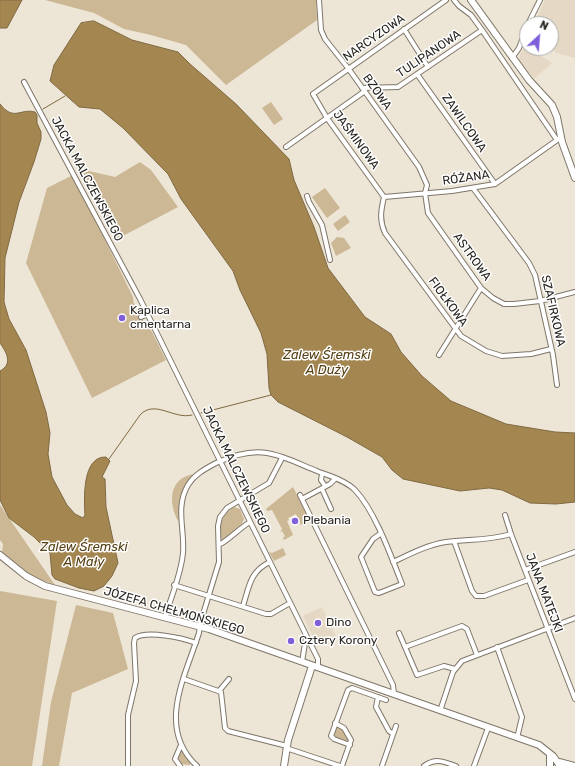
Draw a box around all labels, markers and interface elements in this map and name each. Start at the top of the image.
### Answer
street label: NARCYZOWA [340,11,408,65]
north arrow [519,16,559,56]
text: N [538,18,550,33]
street label: TULIPANOWA [394,27,464,81]
street label: BZOWA [359,71,395,113]
street label: ZAWILCOWA [439,91,489,155]
street label: JAŚMINOWA [330,108,382,172]
street label: JACKA MALCZEWSKIEGO [48,114,126,244]
street label: RÓŻANA [441,168,491,188]
street label: ASTROWA [450,230,494,284]
street label: SZAFIRKOWA [538,274,568,348]
street label: FIOŁKOWA [425,275,471,329]
place label: Kaplica cmentarna [130,304,191,332]
marker: Kaplica cmentarna [117,313,127,323]
water label: Zalew Śremski A Duży [283,347,371,378]
street label: JACKA MALCZEWSKIEGO [199,404,273,536]
place label: Plebania [303,514,351,528]
marker: Plebania [290,516,300,526]
water label: Zalew Śremski A Mały [40,539,128,570]
street label: JANA MATEJKI [522,551,566,635]
street label: JÓZEFA CHEŁMOŃSKIEGO [102,584,246,638]
place label: Dino [326,616,351,630]
marker: Dino [313,618,323,628]
place label: Cztery Korony [299,634,377,648]
marker: Cztery Korony [286,636,296,646]

